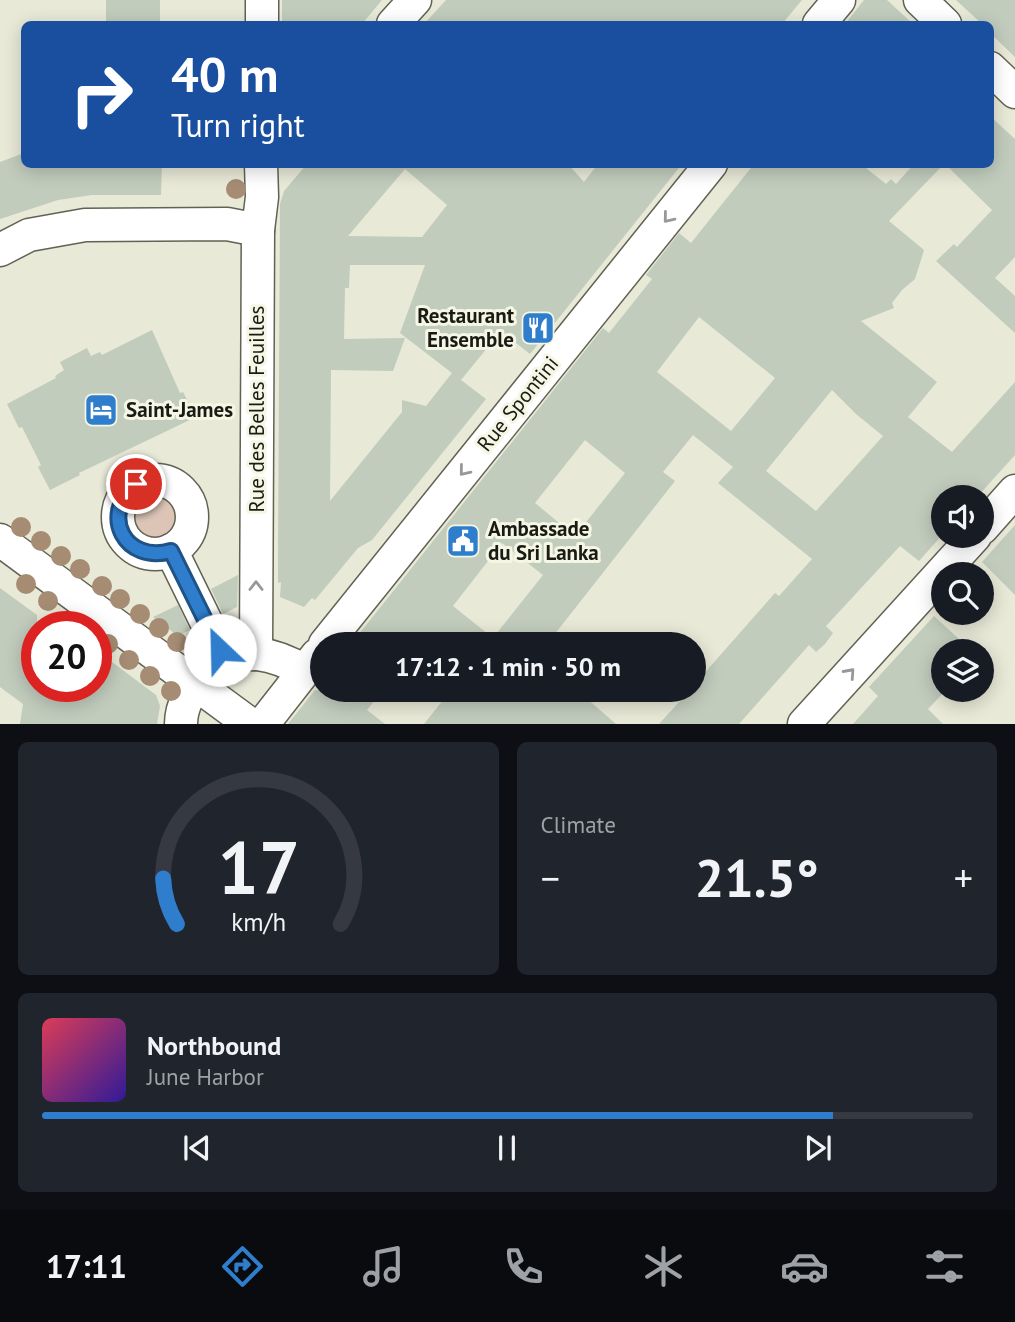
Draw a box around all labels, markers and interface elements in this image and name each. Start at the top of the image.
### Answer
text: 40 m [171,42,278,106]
icon: right [56,49,147,140]
text: Turn right [171,104,305,146]
one-way arrow [664,209,676,222]
place label: Restaurant Ensemble [417,302,515,353]
street label: Rue des Belles Feuilles [243,306,270,512]
restaurant icon: Restaurant Ensemble [519,309,557,347]
street label: Rue Spontini [471,351,564,457]
hotel icon: Saint-James [82,391,120,429]
place label: Saint-James [126,396,233,423]
pin [106,454,166,514]
one-way arrow [460,463,472,476]
icon: arrive [117,465,155,503]
map controls [931,485,994,702]
button: sound [931,485,994,548]
place label: Ambassade du Sri Lanka [488,515,599,566]
public building icon: Ambassade du Sri Lanka [444,522,482,560]
button: search [931,562,994,625]
one-way arrow [248,580,264,590]
speed limit sign: 20 [21,611,112,702]
position arrow [183,613,257,687]
button: layers [931,639,994,702]
text: 17:12 · 1 min · 50 m [395,650,621,683]
one-way arrow [842,668,855,681]
text: Climate [541,810,616,839]
text: 17 [217,821,300,915]
text: 21.5° [695,844,819,911]
text: − [541,853,560,902]
text: + [954,853,973,902]
text: km/h [231,906,286,938]
text: Northbound [147,1029,281,1062]
text: June Harbor [147,1062,264,1091]
icon: previous [178,1129,216,1167]
icon: pause [488,1129,526,1167]
icon: next [799,1129,837,1167]
icon: directions [218,1242,267,1291]
icon: music [359,1242,408,1291]
icon: phone [499,1242,548,1291]
icon: climate [639,1242,688,1291]
icon: car [780,1242,829,1291]
icon: filters [920,1242,969,1291]
text: 17:11 [46,1245,127,1287]

